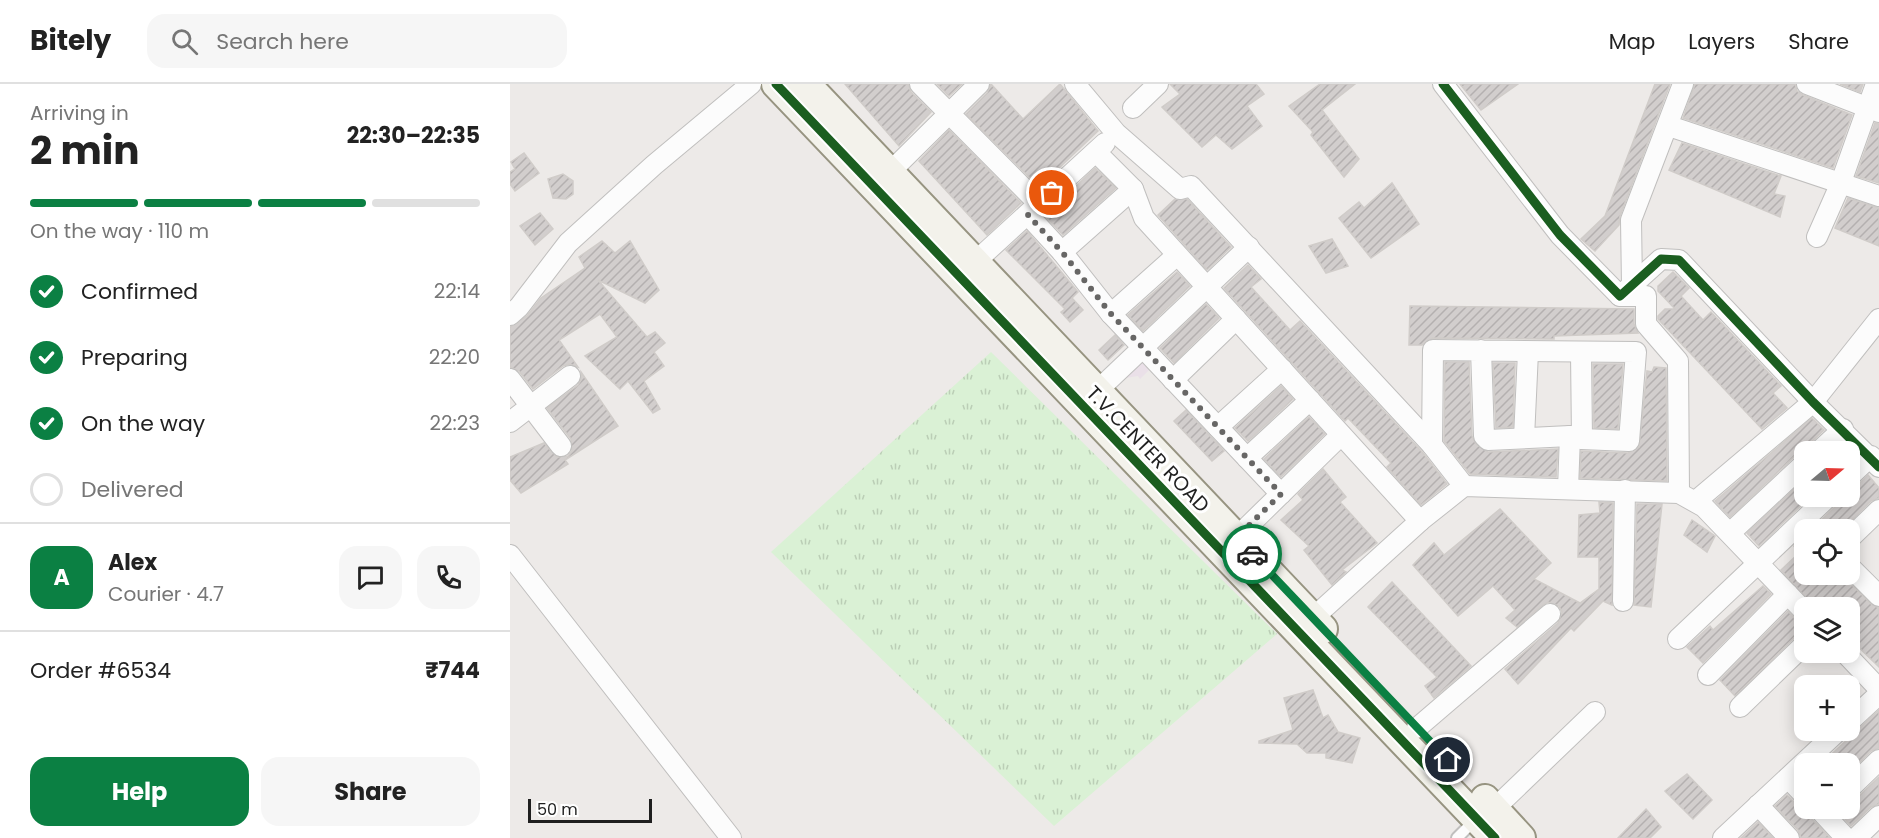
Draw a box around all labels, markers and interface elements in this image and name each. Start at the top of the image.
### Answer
search box [147,14,567,68]
text: Bitely [30,21,111,60]
icon: search [168,25,201,58]
text: Search here [216,26,349,57]
text: Map [1609,27,1655,56]
text: Layers [1688,27,1755,56]
text: Share [1788,27,1849,56]
text: Arriving in [30,99,129,127]
text: 22:30–22:35 [347,120,480,151]
text: 2 min [30,123,140,178]
pin [1026,167,1077,218]
icon: bag [1035,176,1068,209]
text: On the way · 110 m [30,217,209,245]
icon: check [30,275,63,308]
text: Confirmed [81,276,198,307]
text: 22:14 [434,277,480,305]
icon: check [30,341,63,374]
text: Preparing [81,342,188,373]
text: 22:20 [429,343,480,371]
street label: T.V.CENTER ROAD [1080,379,1216,519]
icon: check [30,407,63,440]
text: On the way [81,408,205,439]
text: 22:23 [429,409,480,437]
north arrow [1794,441,1860,507]
map controls [1794,441,1860,819]
text: Delivered [81,474,184,505]
button: locate [1794,519,1860,585]
courier [1222,524,1282,584]
icon: car [1236,538,1269,571]
button: chat [339,546,402,609]
button: phone [417,546,480,609]
text: Alex [108,547,157,578]
text: A [53,562,70,593]
text: Courier · 4.7 [108,580,224,608]
button: layers [1794,597,1860,663]
text: Order #6534 [30,655,171,686]
text: ₹744 [425,655,480,686]
button: + [1794,675,1860,741]
pin [1422,734,1473,785]
icon: home [1431,743,1464,776]
button: − [1794,753,1860,819]
button: Help [30,757,249,826]
button: Share [261,757,480,826]
scale bar [528,796,652,824]
text: 50 m [537,798,578,821]

